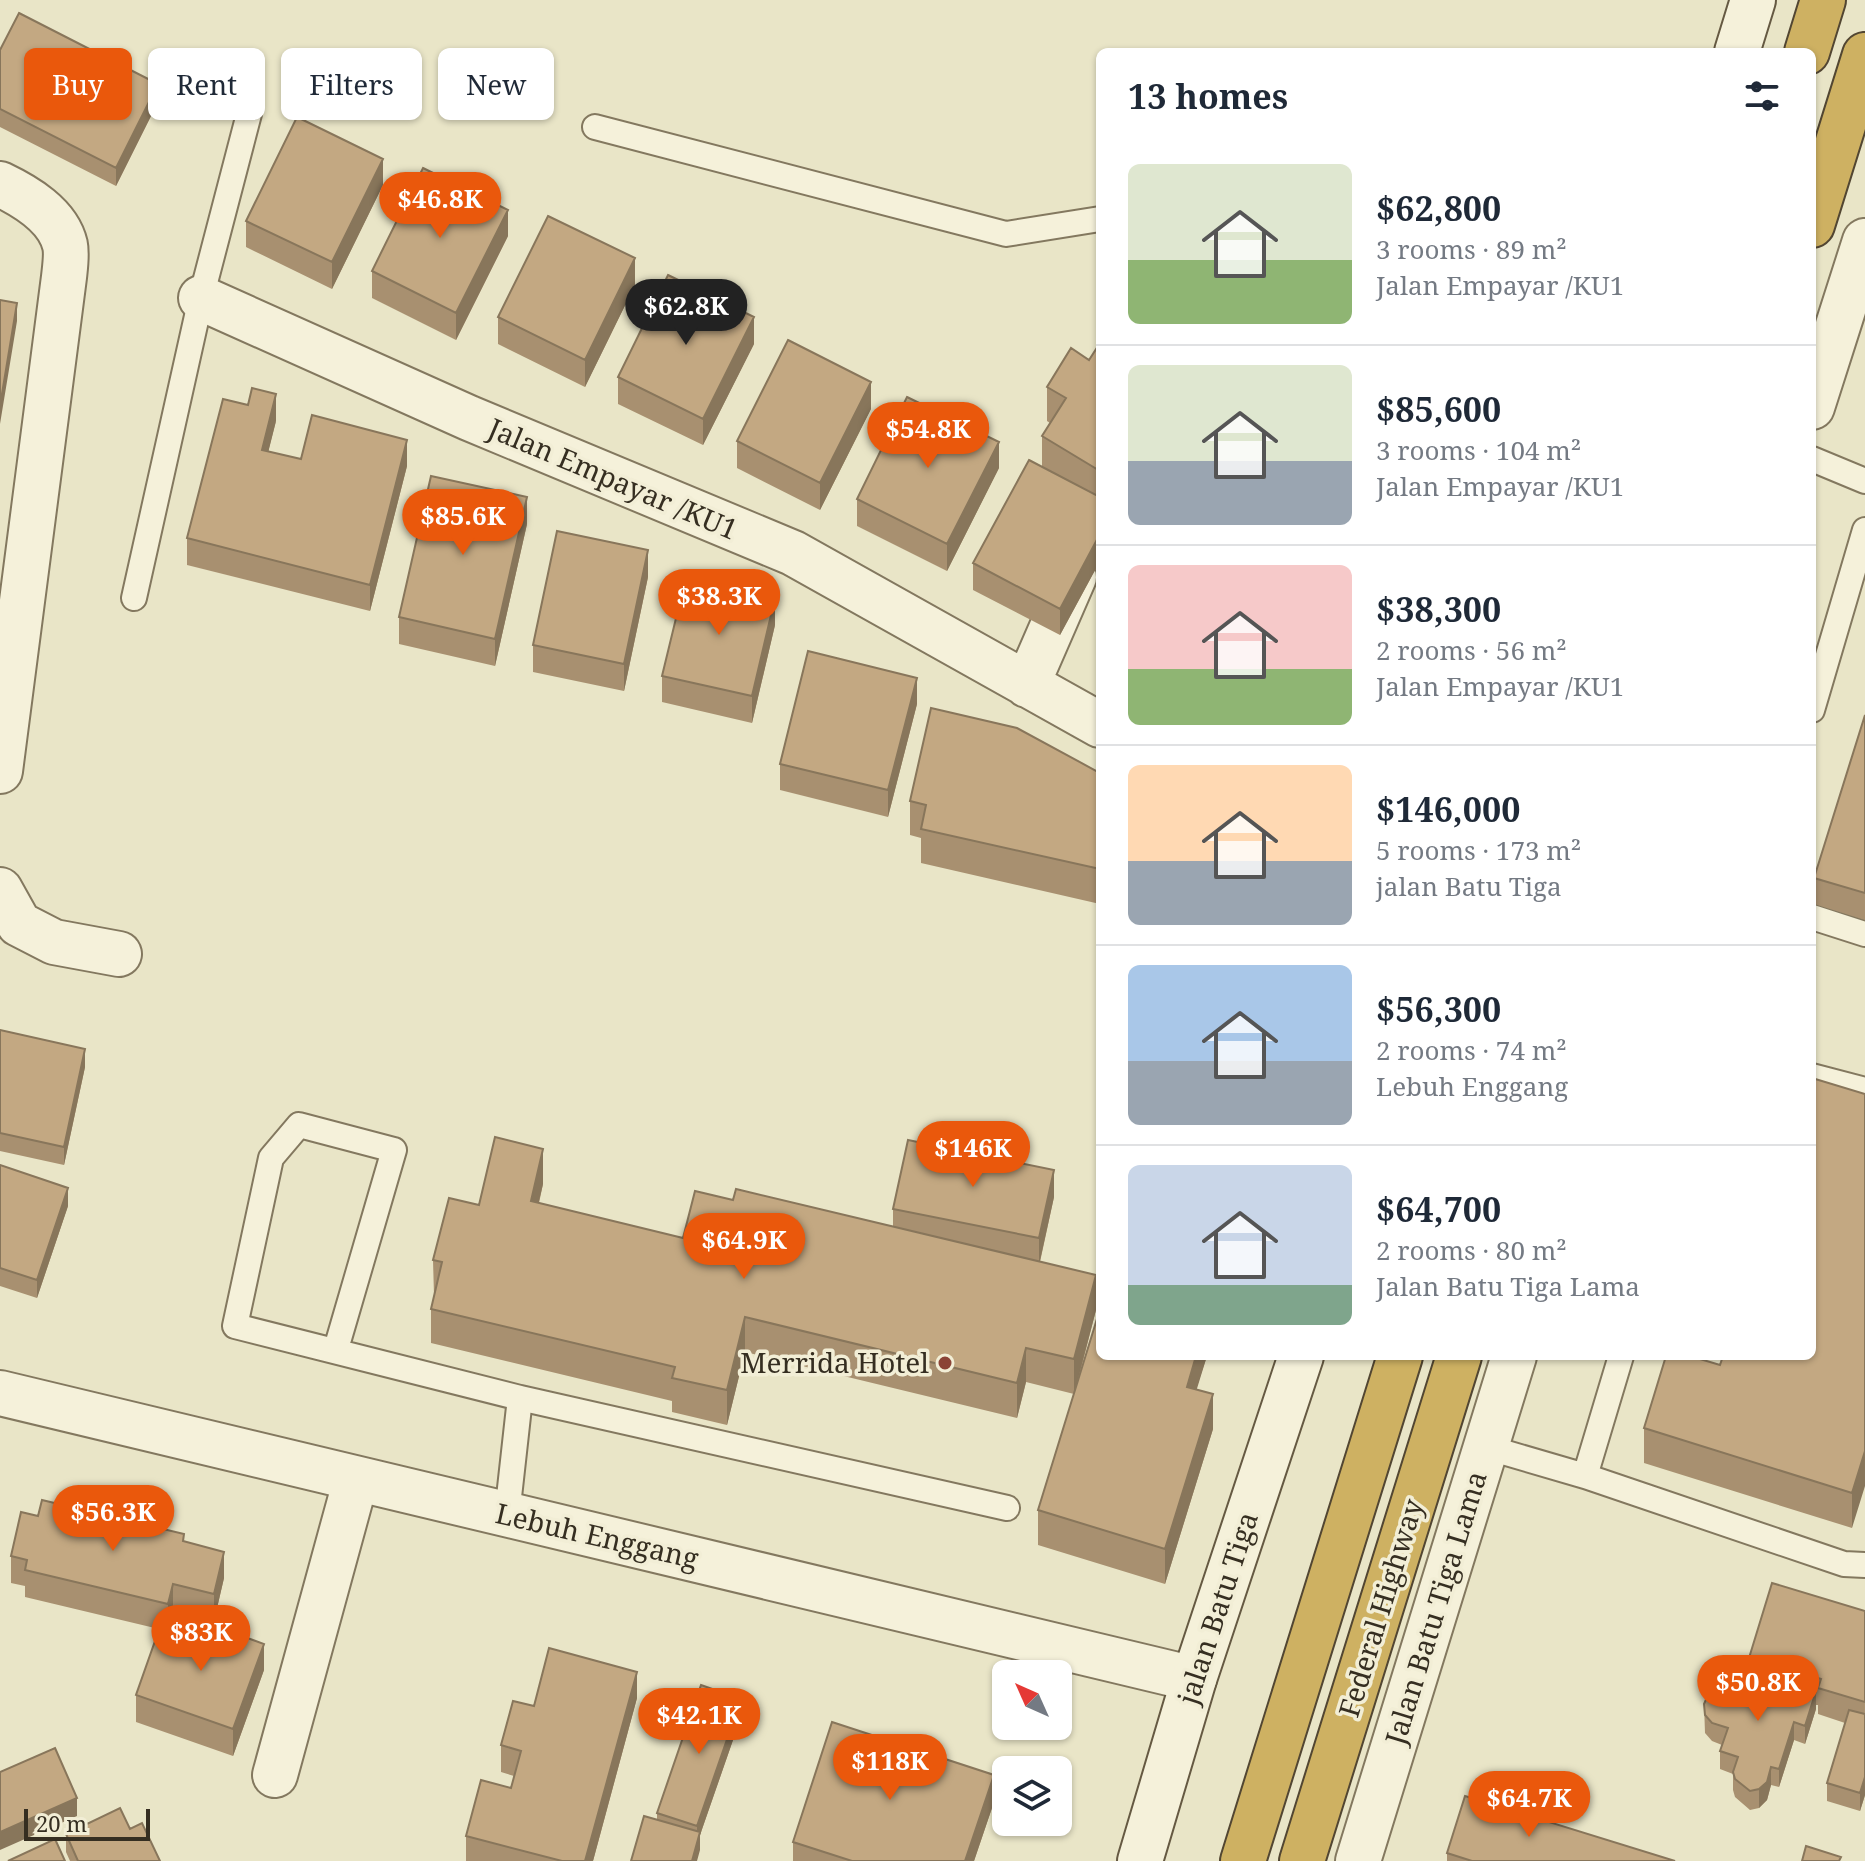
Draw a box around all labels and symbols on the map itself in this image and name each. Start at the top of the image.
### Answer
pin: $46.8K [375,172,505,240]
pin: $62.8K [621,279,751,347]
pin: $54.8K [863,402,993,470]
street label: Jalan Empayar /KU1 [482,408,744,548]
pin: $85.6K [398,489,528,557]
pin: $38.3K [654,569,784,637]
pin: $146K [917,1121,1029,1189]
pin: $64.9K [679,1213,809,1281]
place label: Merrida Hotel [740,1343,929,1381]
marker: Merrida Hotel [936,1354,954,1372]
street label: Jalan Batu Tiga Lama [1375,1466,1495,1750]
pin: $56.3K [48,1485,178,1553]
street label: Lebuh Enggang [492,1493,702,1577]
street label: Federal Highway [1329,1494,1431,1721]
street label: jalan Batu Tiga [1168,1507,1266,1710]
pin: $83K [154,1605,248,1673]
pin: $50.8K [1693,1655,1823,1723]
north arrow [992,1660,1072,1740]
pin: $42.1K [634,1688,764,1756]
pin: $118K [834,1734,946,1802]
pin: $64.7K [1464,1771,1594,1839]
scale bar [24,1805,150,1841]

